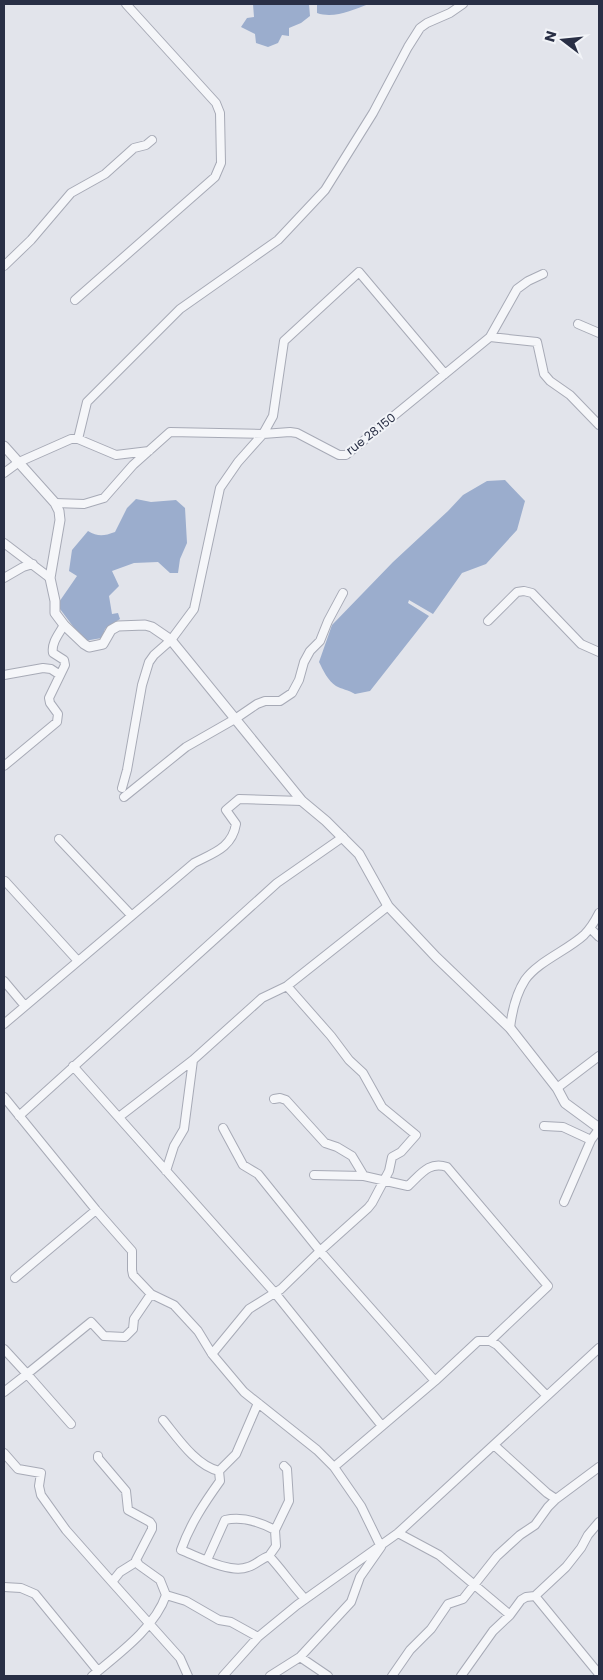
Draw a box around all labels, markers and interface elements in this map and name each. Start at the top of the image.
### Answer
north arrow [538,15,588,65]
text: N [539,29,562,44]
street label: rue 28.150 [342,409,399,458]

